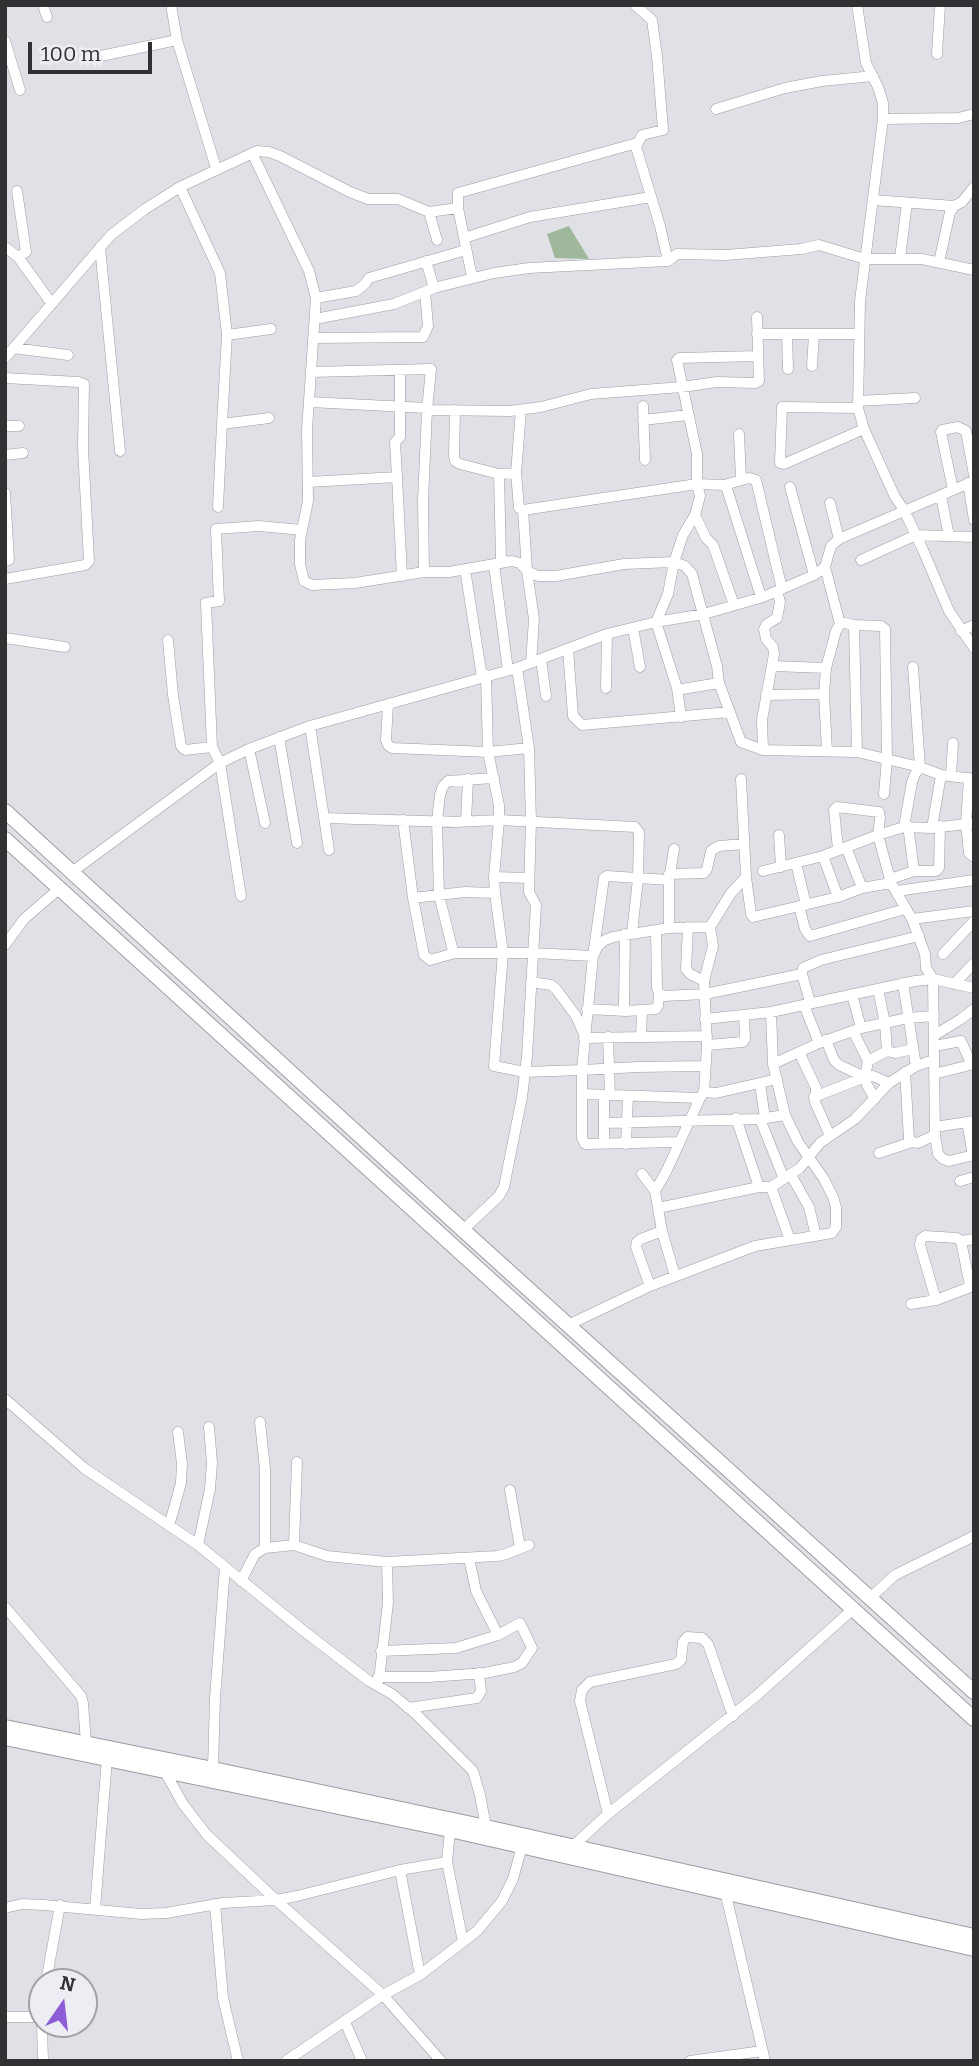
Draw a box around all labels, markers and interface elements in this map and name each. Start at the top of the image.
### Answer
scale bar [32,28,156,72]
text: 100 m [41,41,101,67]
north arrow [28,1968,98,2038]
text: N [58,1971,78,1997]

